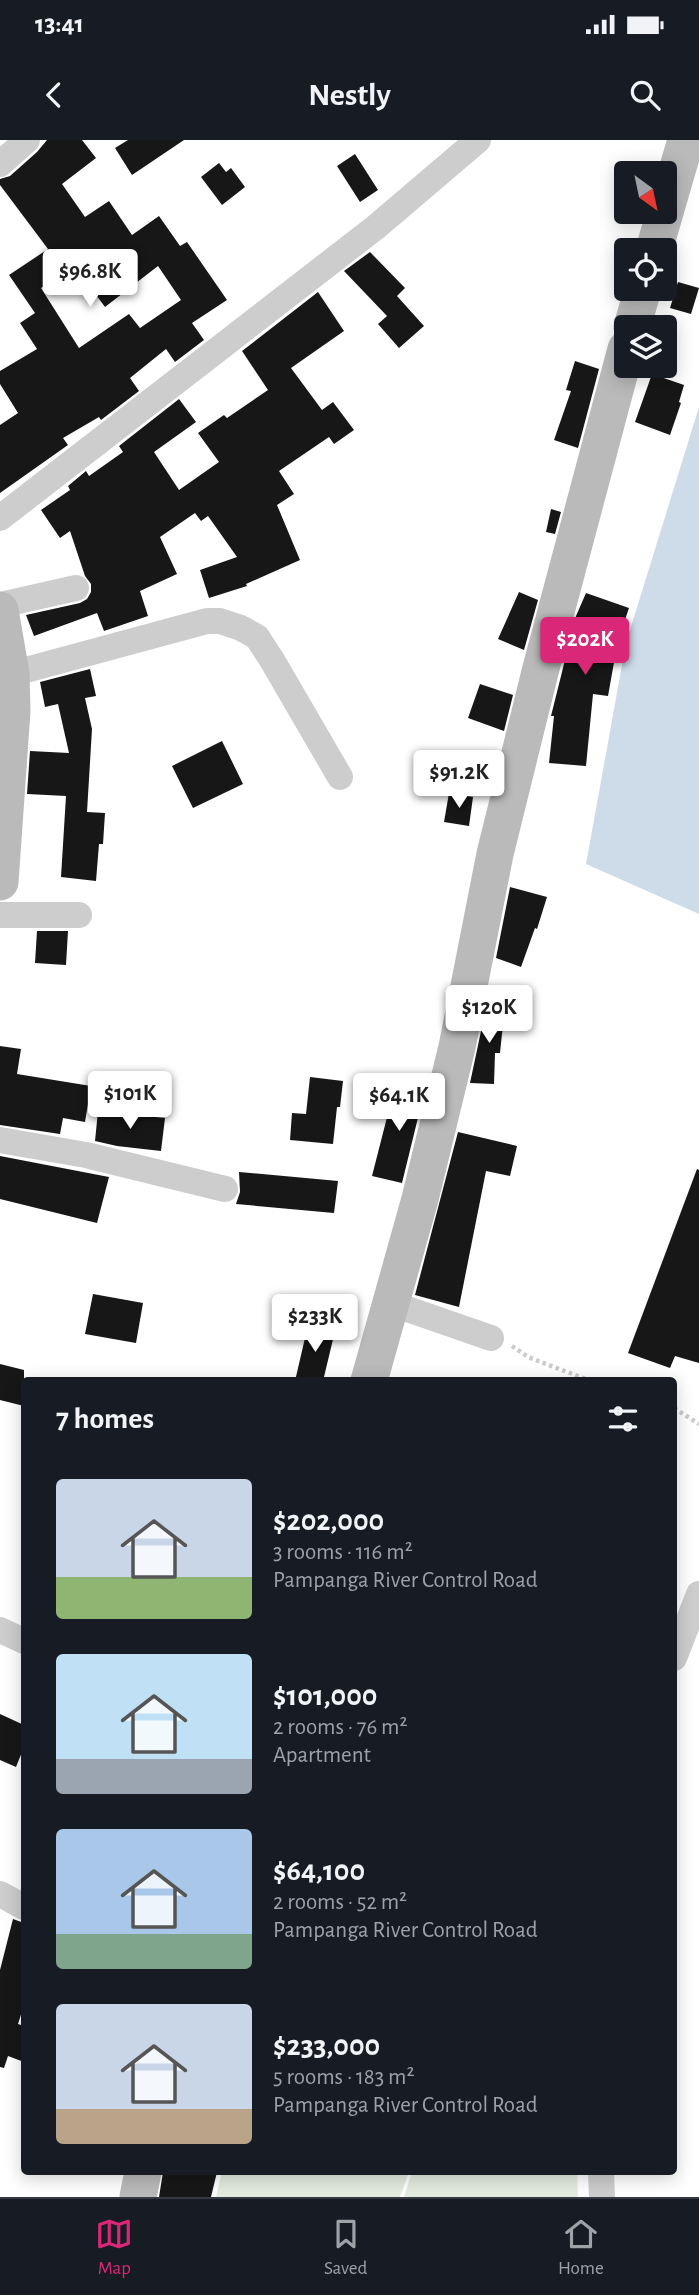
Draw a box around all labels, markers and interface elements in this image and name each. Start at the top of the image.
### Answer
text: 13:41 [35,11,84,37]
icon: back [35,76,73,114]
icon: search [626,76,664,114]
text: Nestly [308,79,391,111]
north arrow [614,161,677,224]
map controls [614,161,677,378]
button: locate [614,238,677,301]
pin: $96.8K [33,250,147,309]
text: $96.8K [59,260,121,283]
button: layers [614,315,677,378]
pin: $202K [536,617,634,677]
text: $202K [556,628,614,651]
pin: $91.2K [402,750,516,810]
text: $91.2K [429,761,489,784]
pin: $120K [440,986,538,1045]
text: $120K [462,996,516,1019]
pin: $101K [81,1072,179,1131]
pin: $64.1K [342,1074,456,1133]
text: $101K [104,1082,156,1105]
text: $64.1K [369,1084,429,1107]
pin: $233K [266,1294,364,1354]
text: $233K [288,1305,342,1328]
icon: filters [604,1400,642,1438]
text: 7 homes [56,1404,154,1434]
text: $202,000 [273,1506,384,1536]
icon: home [112,1507,196,1591]
text: 3 rooms · 116 m² [273,1541,413,1564]
text: Pampanga River Control Road [273,1569,538,1592]
text: $101,000 [273,1681,378,1711]
icon: home [112,1682,196,1766]
text: 2 rooms · 76 m² [273,1716,407,1739]
text: Apartment [273,1744,371,1767]
text: $64,100 [273,1856,365,1886]
icon: home [112,1857,196,1941]
text: 2 rooms · 52 m² [273,1891,407,1914]
text: Pampanga River Control Road [273,1919,538,1942]
text: $233,000 [273,2031,380,2061]
icon: home [112,2032,196,2116]
text: 5 rooms · 183 m² [273,2066,414,2089]
text: Pampanga River Control Road [273,2094,538,2117]
tab: Map [95,2215,133,2280]
tab: Saved [324,2215,367,2280]
tab: Home [558,2215,604,2280]

